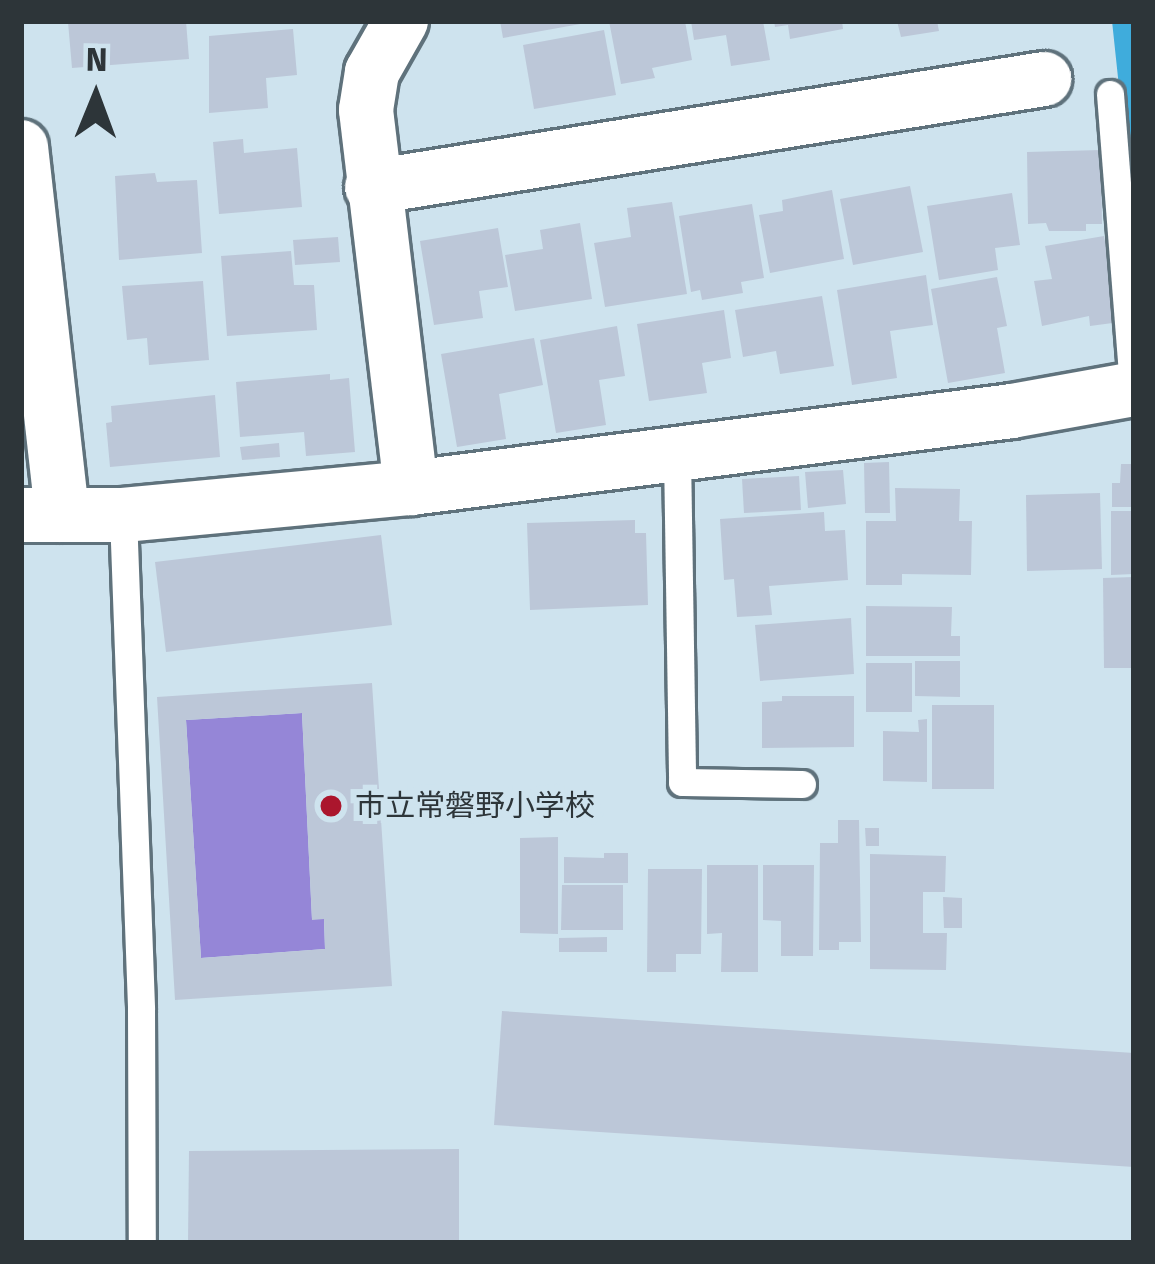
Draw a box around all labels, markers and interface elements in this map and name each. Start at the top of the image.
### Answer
north arrow [36,36,156,156]
text: N [85,40,108,80]
place label: 市立常磐野小学校 [355,788,595,824]
marker: 市立常磐野小学校 [318,793,344,819]

